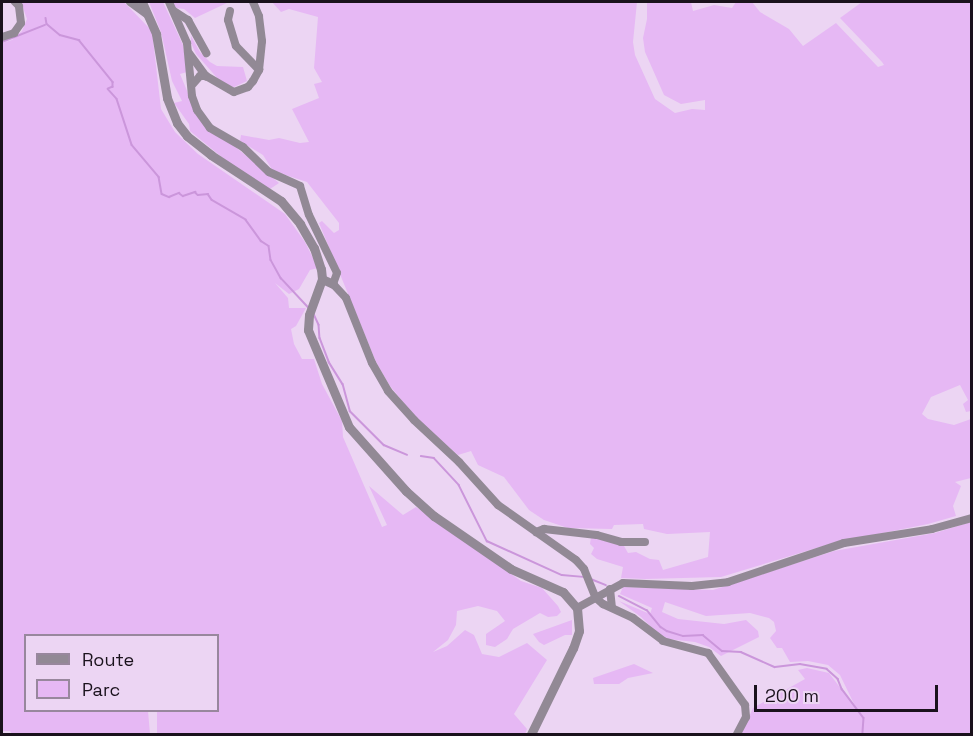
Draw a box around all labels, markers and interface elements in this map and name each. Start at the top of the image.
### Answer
legend [24,634,219,712]
text: Route [82,648,134,671]
scale bar [757,673,942,711]
text: Parc [82,678,120,701]
text: 200 m [765,684,819,707]

